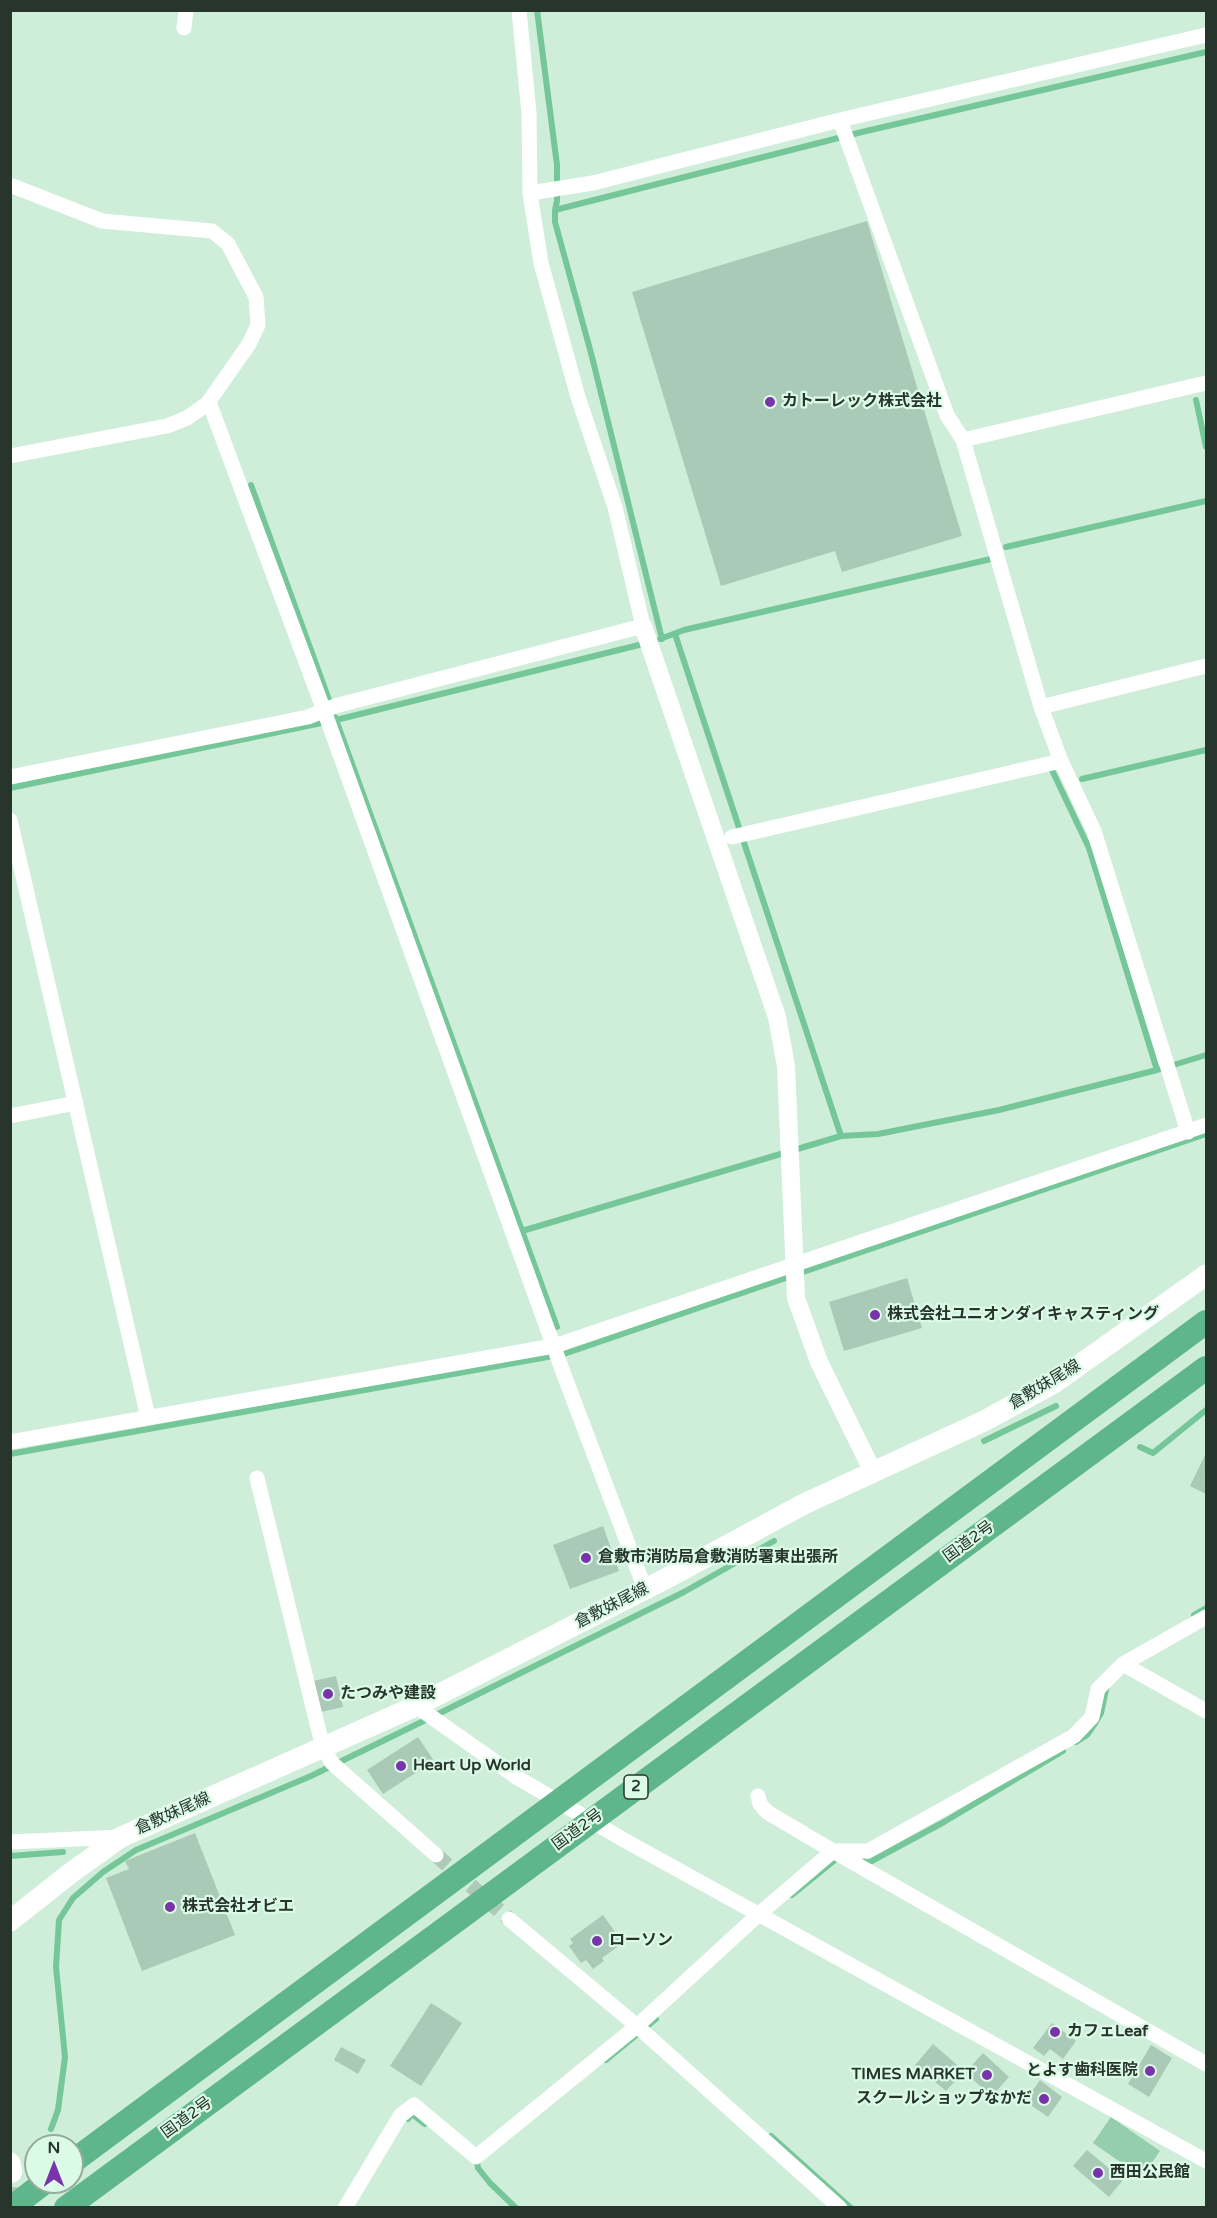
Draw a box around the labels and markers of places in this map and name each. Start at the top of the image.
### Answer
place label: カトーレック株式会社 [782,392,942,412]
marker: カトーレック株式会社 [763,395,777,409]
place label: 株式会社ユニオンダイキャスティング [887,1305,1159,1325]
marker: 株式会社ユニオンダイキャスティング [868,1308,882,1322]
place label: 倉敷市消防局倉敷消防署東出張所 [598,1548,838,1568]
marker: 倉敷市消防局倉敷消防署東出張所 [579,1551,593,1565]
place label: たつみや建設 [340,1684,436,1704]
marker: たつみや建設 [321,1687,335,1701]
place label: Heart Up World [413,1756,531,1776]
marker: Heart Up World [394,1759,408,1773]
place label: 株式会社オビエ [182,1897,294,1917]
marker: 株式会社オビエ [163,1900,177,1914]
place label: ローソン [609,1931,673,1951]
marker: ローソン [590,1934,604,1948]
place label: カフェLeaf [1067,2022,1148,2042]
marker: カフェLeaf [1048,2025,1062,2039]
place label: とよす歯科医院 [1026,2061,1138,2081]
marker: とよす歯科医院 [1143,2064,1157,2078]
place label: TIMES MARKET [852,2065,975,2085]
marker: TIMES MARKET [980,2068,994,2082]
place label: スクールショップなかだ [856,2089,1032,2109]
marker: スクールショップなかだ [1037,2092,1051,2106]
place label: 西田公民館 [1110,2163,1190,2183]
marker: 西田公民館 [1091,2166,1105,2180]

